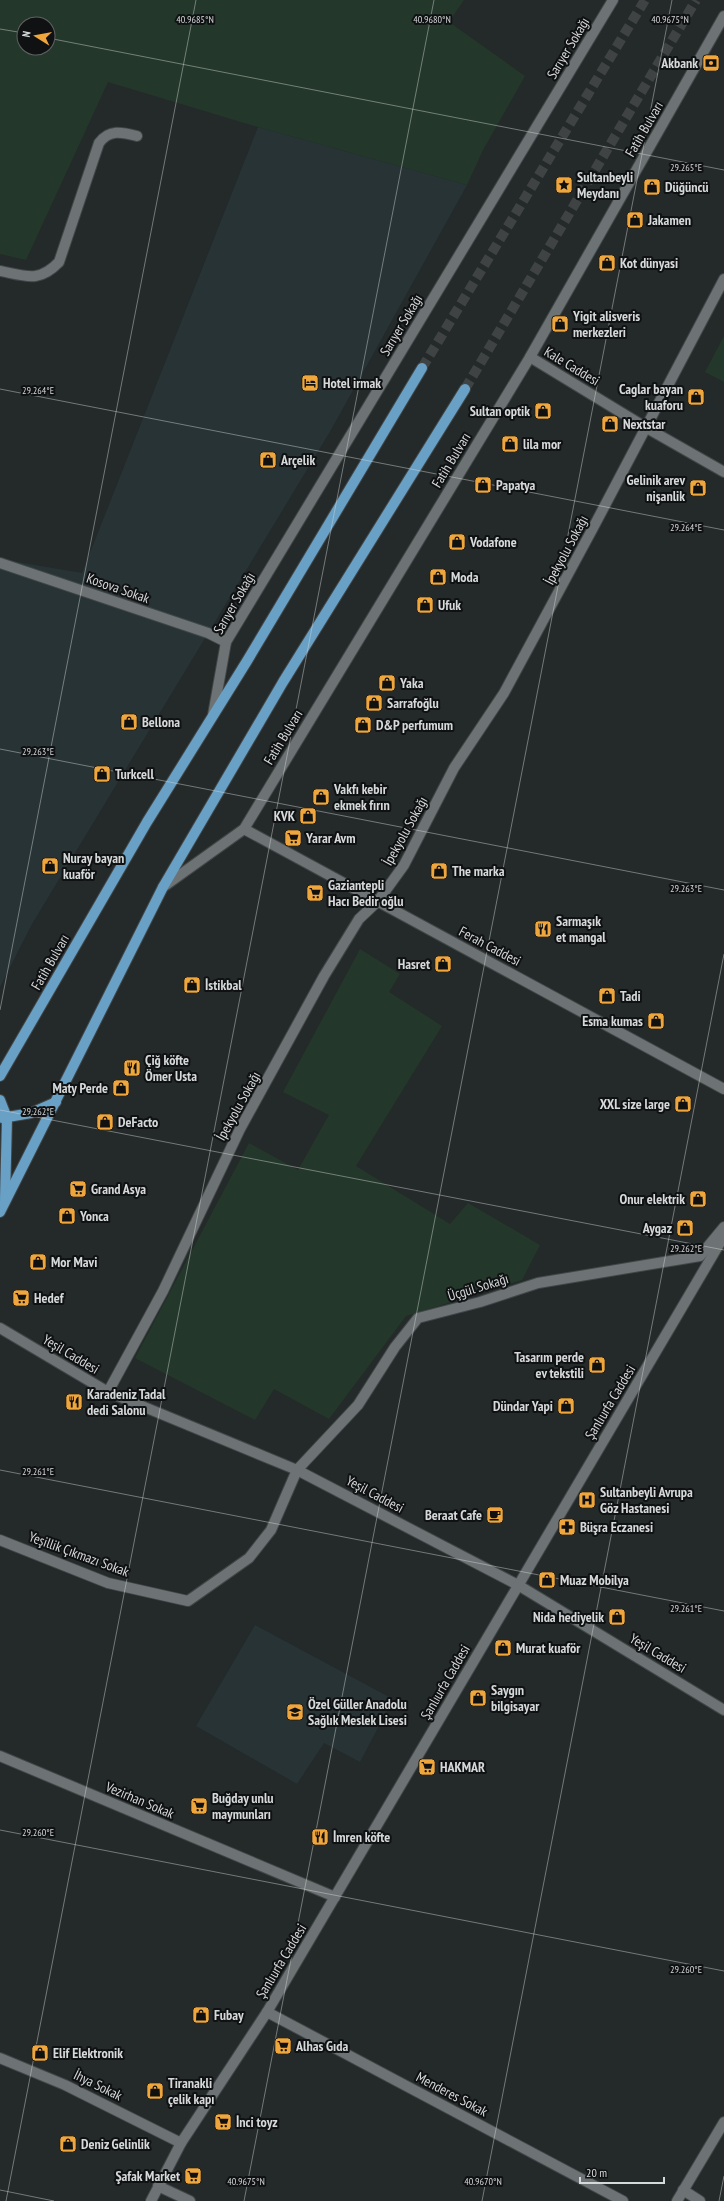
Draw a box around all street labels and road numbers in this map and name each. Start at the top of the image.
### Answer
street label: Sarıyer Sokağı [543,14,593,82]
street label: Fatih Bulvarı [621,98,667,160]
street label: Sarıyer Sokağı [376,291,426,359]
street label: Kale Caddesi [541,342,603,390]
street label: Fatih Bulvarı [428,429,474,491]
street label: İpekyolu Sokağı [540,512,592,588]
street label: Kosova Sokak [84,569,152,607]
street label: Sarıyer Sokağı [209,569,259,637]
street label: Fatih Bulvarı [260,706,306,768]
street label: İpekyolu Sokağı [379,793,431,869]
street label: Ferah Caddesi [456,922,524,970]
street label: Fatih Bulvarı [27,931,73,993]
street label: İpekyolu Sokağı [212,1068,264,1144]
street label: Üçgül Sokağı [445,1269,511,1305]
street label: Yeşil Caddesi [40,1330,102,1378]
street label: Şanlıurfa Caddesi [581,1362,639,1442]
street label: Yeşil Caddesi [343,1471,407,1517]
street label: Yeşillik Çıkmazı Sokak [26,1527,132,1581]
street label: Yeşil Caddesi [627,1629,689,1677]
street label: Şanlıurfa Caddesi [416,1641,474,1723]
street label: Vezirhan Sokak [102,1777,178,1823]
street label: Şanlıurfa Caddesi [252,1921,310,2001]
street label: İhya Sokak [71,2066,126,2105]
street label: Menderes Sokak [413,2068,491,2121]

